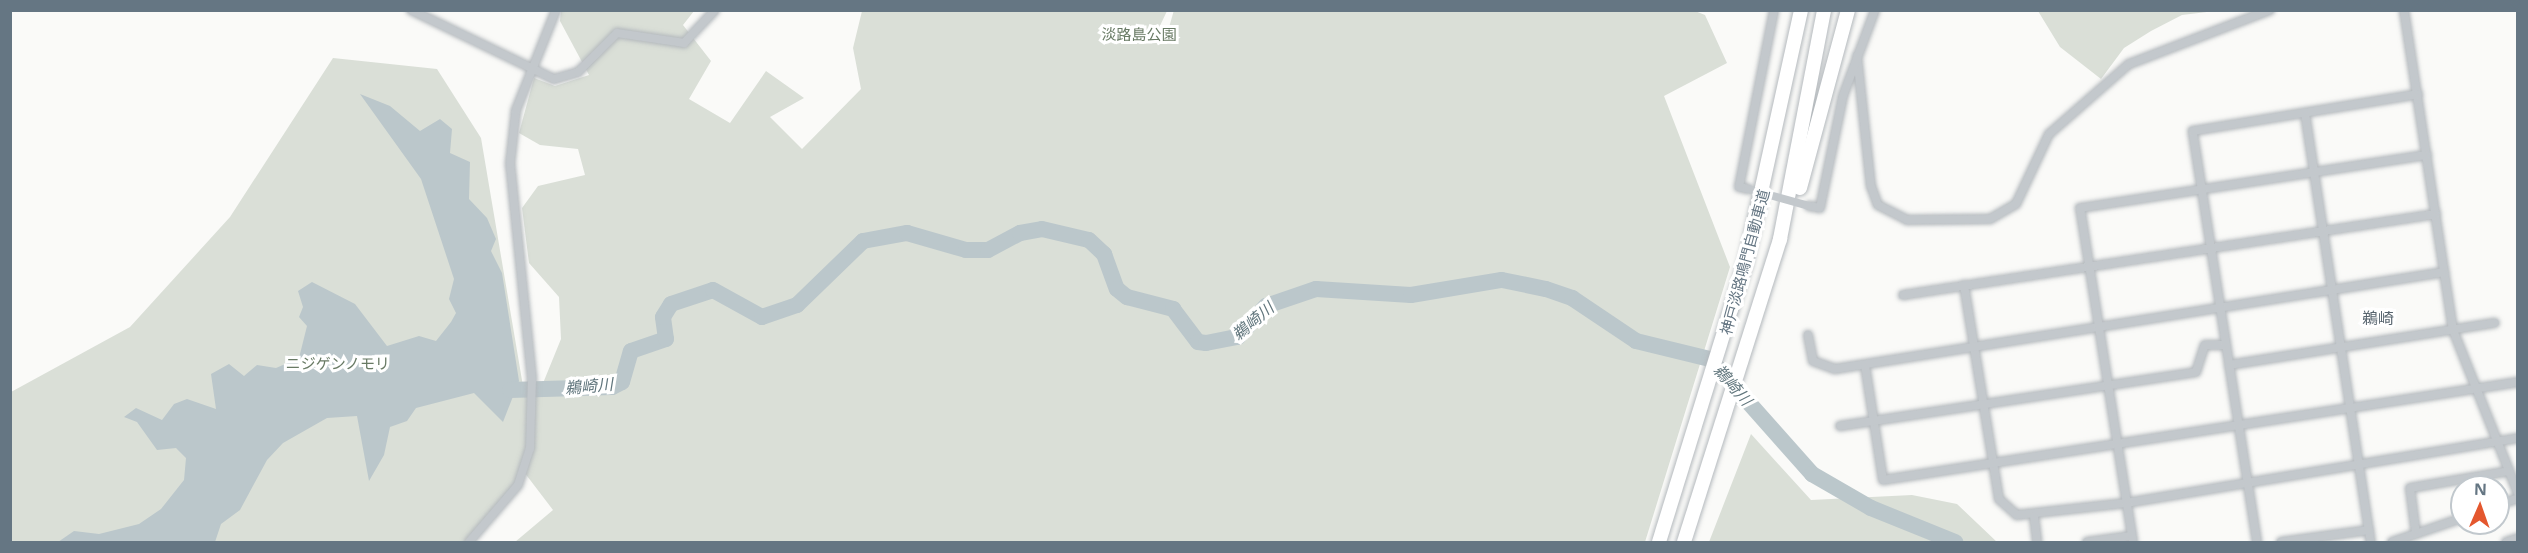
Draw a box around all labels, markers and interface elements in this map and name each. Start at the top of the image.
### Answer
park label: 淡路島公園 [1102,26,1176,44]
street label: 神戸淡路鳴門自動車道 [1717,187,1773,337]
water label: 鵜崎川 [1228,298,1278,344]
district label: 鵜崎 [2362,308,2394,328]
park label: ニジゲンノモリ [286,355,390,373]
water label: 鵜崎川 [1710,361,1756,409]
water label: 鵜崎川 [564,374,614,398]
north arrow [2450,475,2510,535]
text: N [2474,478,2487,500]

